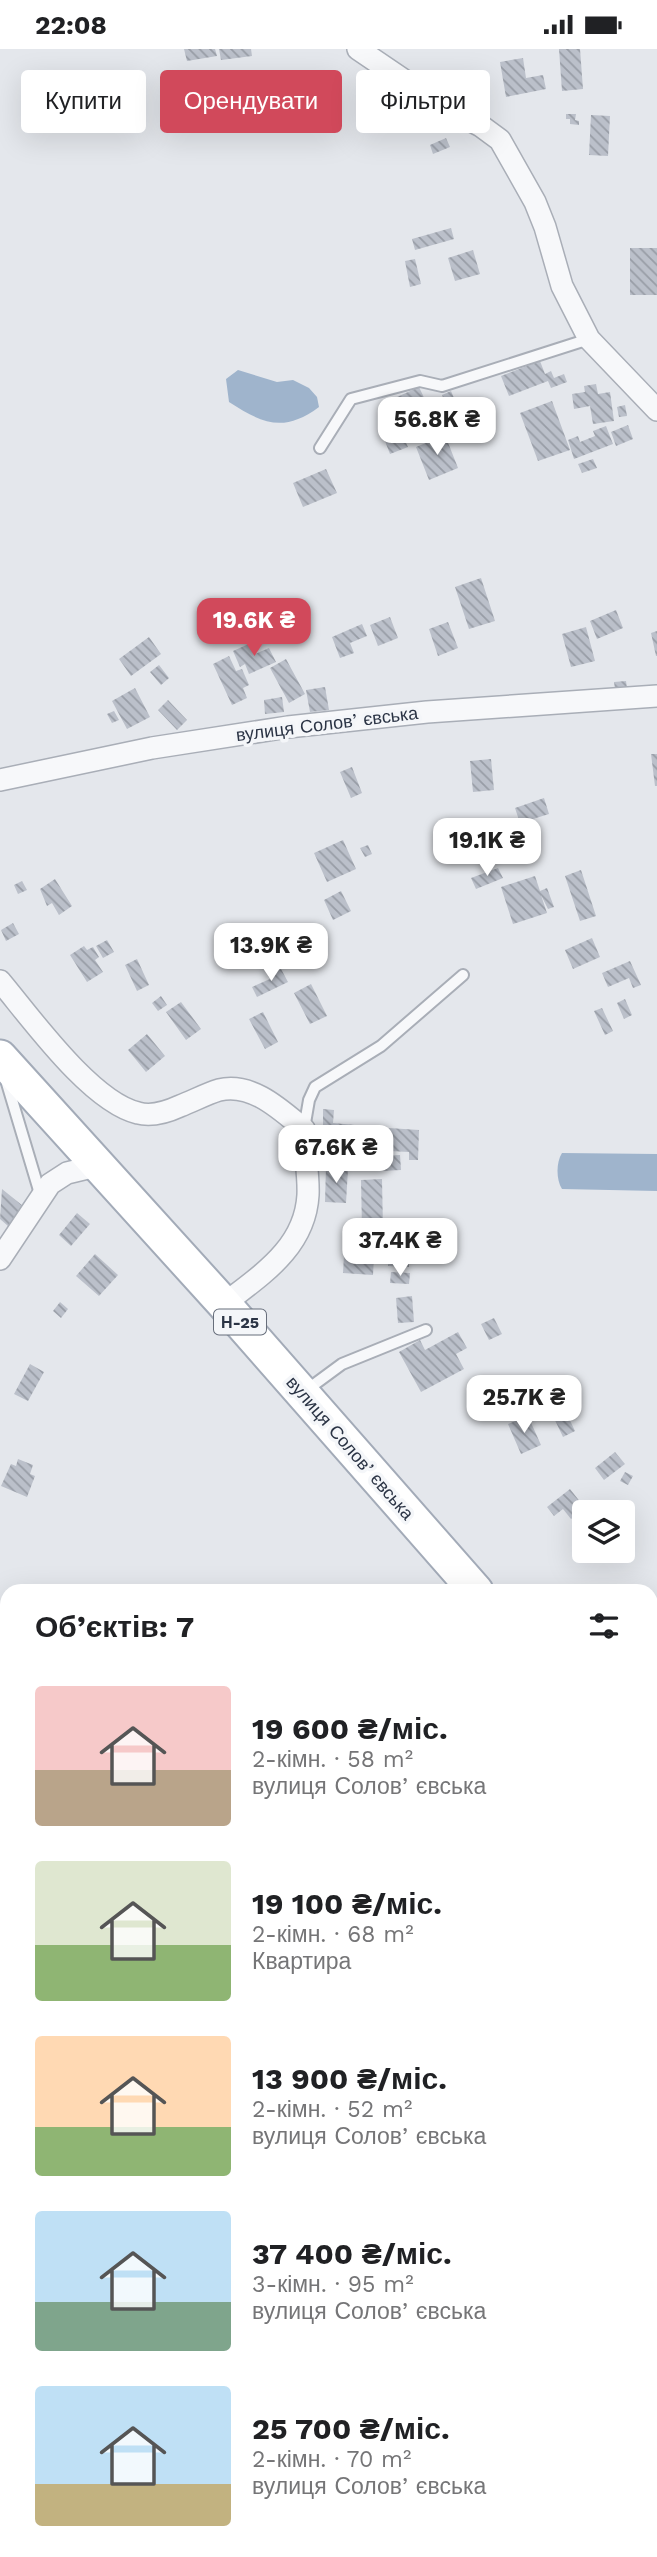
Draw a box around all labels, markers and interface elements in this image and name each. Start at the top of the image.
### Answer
text: 22:08 [35,10,107,40]
chip: Купити [21,70,146,133]
chip: Орендувати [160,70,342,133]
chip: Фільтри [356,70,490,133]
pin: 56.8K ₴ [372,397,502,457]
text: 56.8K ₴ [394,406,480,433]
pin: 19.6K ₴ [189,599,319,658]
text: 19.6K ₴ [213,607,295,634]
street label: вулиця Соловʼєвська [235,702,420,745]
pin: 19.1K ₴ [422,819,552,878]
text: 19.1K ₴ [449,827,525,854]
pin: 13.9K ₴ [206,923,336,983]
text: 13.9K ₴ [230,932,312,959]
pin: 67.6K ₴ [271,1125,401,1185]
text: 67.6K ₴ [294,1134,378,1161]
pin: 37.4K ₴ [335,1219,465,1278]
text: 37.4K ₴ [358,1227,442,1254]
road number: Н-25 [214,1309,266,1335]
street label: вулиця Соловʼєвська [282,1372,419,1525]
pin: 25.7K ₴ [459,1375,589,1435]
text: 25.7K ₴ [483,1384,565,1411]
map controls [572,1500,635,1563]
button: layers [572,1500,635,1563]
icon: filters [585,1607,623,1645]
text: Об’єктів: 7 [35,1609,194,1644]
text: 19 600 ₴/міс. [252,1711,448,1746]
icon: home [91,1714,175,1798]
text: 2-кімн. · 58 m² [252,1746,413,1773]
text: вулиця Соловʼєвська [252,1773,486,1800]
text: 19 100 ₴/міс. [252,1886,442,1921]
icon: home [91,1889,175,1973]
text: 2-кімн. · 68 m² [252,1921,414,1948]
text: Квартира [252,1948,351,1975]
text: 13 900 ₴/міс. [252,2061,447,2096]
icon: home [91,2064,175,2148]
text: 2-кімн. · 52 m² [252,2096,412,2123]
text: вулиця Соловʼєвська [252,2123,486,2150]
text: 37 400 ₴/міс. [252,2236,452,2271]
icon: home [91,2239,175,2323]
text: 3-кімн. · 95 m² [252,2271,414,2298]
text: вулиця Соловʼєвська [252,2298,486,2325]
text: 25 700 ₴/міс. [252,2411,450,2446]
icon: home [91,2414,175,2498]
text: 2-кімн. · 70 m² [252,2446,411,2473]
text: вулиця Соловʼєвська [252,2473,486,2500]

